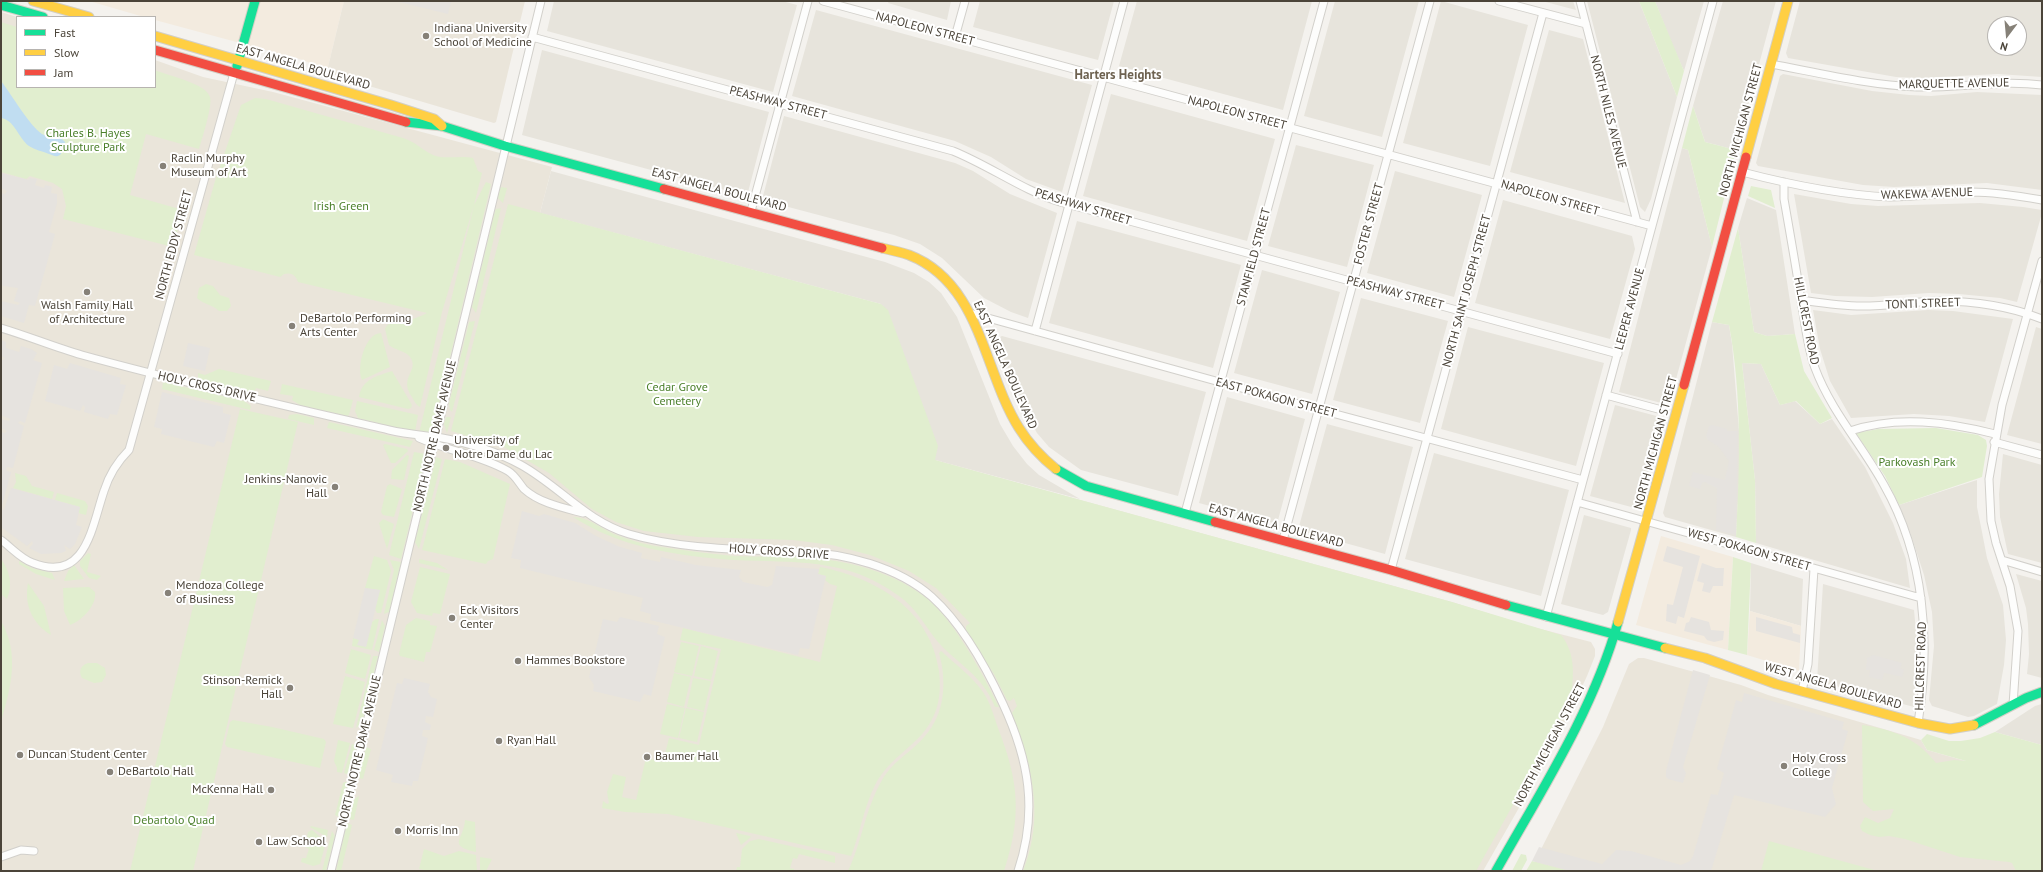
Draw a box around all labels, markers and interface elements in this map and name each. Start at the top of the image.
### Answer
street label: NAPOLEON STREET [874,9,976,49]
legend [16,16,156,88]
north arrow [1987,16,2027,56]
place label: Indiana University School of Medicine [434,22,532,50]
text: Fast [54,25,75,40]
marker: Indiana University School of Medicine [421,31,431,41]
text: N [1999,39,2009,54]
street label: EAST ANGELA BOULEVARD [234,41,372,93]
text: Slow [54,45,79,60]
street label: NORTH NILES AVENUE [1587,54,1629,170]
street label: NORTH MICHIGAN STREET [1716,62,1766,198]
text: Jam [54,65,73,80]
district label: Harters Heights [1075,67,1161,83]
street label: MARQUETTE AVENUE [1898,76,2010,92]
street label: PEASHWAY STREET [728,83,828,123]
street label: NAPOLEON STREET [1186,93,1288,133]
park label: Charles B. Hayes Sculpture Park [46,127,130,155]
place label: Raclin Murphy Museum of Art [171,152,246,180]
marker: Raclin Murphy Museum of Art [158,161,168,171]
street label: EAST ANGELA BOULEVARD [650,165,788,215]
street label: NAPOLEON STREET [1499,177,1601,219]
street label: FOSTER STREET [1351,182,1387,266]
street label: PEASHWAY STREET [1033,185,1133,229]
street label: WAKEWA AVENUE [1881,185,1973,203]
street label: NORTH EDDY STREET [153,189,195,301]
park label: Irish Green [313,200,369,214]
street label: STANFIELD STREET [1234,207,1274,307]
street label: NORTH SAINT JOSEPH STREET [1440,213,1494,369]
street label: LEEPER AVENUE [1612,266,1648,352]
street label: PEASHWAY STREET [1345,273,1445,313]
street label: HILLCREST ROAD [1790,276,1822,366]
marker: Walsh Family Hall of Architecture [82,287,92,297]
street label: TONTI STREET [1885,295,1961,313]
place label: Walsh Family Hall of Architecture [41,299,133,327]
street label: EAST ANGELA BOULEVARD [970,299,1040,431]
place label: DeBartolo Performing Arts Center [300,312,411,340]
marker: DeBartolo Performing Arts Center [287,321,297,331]
street label: NORTH NOTRE DAME AVENUE [410,359,460,513]
street label: HOLY CROSS DRIVE [156,369,258,405]
street label: EAST POKAGON STREET [1214,375,1338,421]
street label: NORTH MICHIGAN STREET [1631,375,1681,511]
park label: Cedar Grove Cemetery [646,381,708,409]
place label: University of Notre Dame du Lac [454,434,552,462]
marker: University of Notre Dame du Lac [441,443,451,453]
park label: Parkovash Park [1879,456,1955,470]
place label: Jenkins-Nanovic Hall [245,473,327,501]
marker: Jenkins-Nanovic Hall [330,482,340,492]
street label: EAST ANGELA BOULEVARD [1207,501,1345,551]
street label: WEST POKAGON STREET [1686,526,1812,574]
street label: HOLY CROSS DRIVE [728,541,830,563]
place label: Mendoza College of Business [176,579,264,607]
marker: Mendoza College of Business [163,588,173,598]
place label: Eck Visitors Center [460,604,519,632]
marker: Eck Visitors Center [447,613,457,623]
street label: HILLCREST ROAD [1912,621,1930,711]
place label: Hammes Bookstore [526,654,625,668]
marker: Hammes Bookstore [513,656,523,666]
street label: WEST ANGELA BOULEVARD [1763,660,1903,712]
place label: Stinson-Remick Hall [203,674,282,702]
street label: NORTH NOTRE DAME AVENUE [335,674,385,828]
street label: NORTH MICHIGAN STREET [1511,681,1589,809]
marker: Stinson-Remick Hall [285,683,295,693]
place label: Ryan Hall [507,734,556,748]
marker: Ryan Hall [494,736,504,746]
place label: Duncan Student Center [28,748,147,762]
marker: Duncan Student Center [15,750,25,760]
place label: Baumer Hall [655,750,719,764]
marker: Baumer Hall [642,752,652,762]
place label: Holy Cross College [1792,752,1846,780]
marker: Holy Cross College [1779,761,1789,771]
place label: DeBartolo Hall [118,765,194,779]
marker: DeBartolo Hall [105,767,115,777]
place label: McKenna Hall [192,783,263,797]
marker: McKenna Hall [266,785,276,795]
park label: Debartolo Quad [133,814,215,828]
place label: Morris Inn [406,824,458,838]
marker: Morris Inn [393,826,403,836]
place label: Law School [267,835,326,849]
marker: Law School [254,837,264,847]

